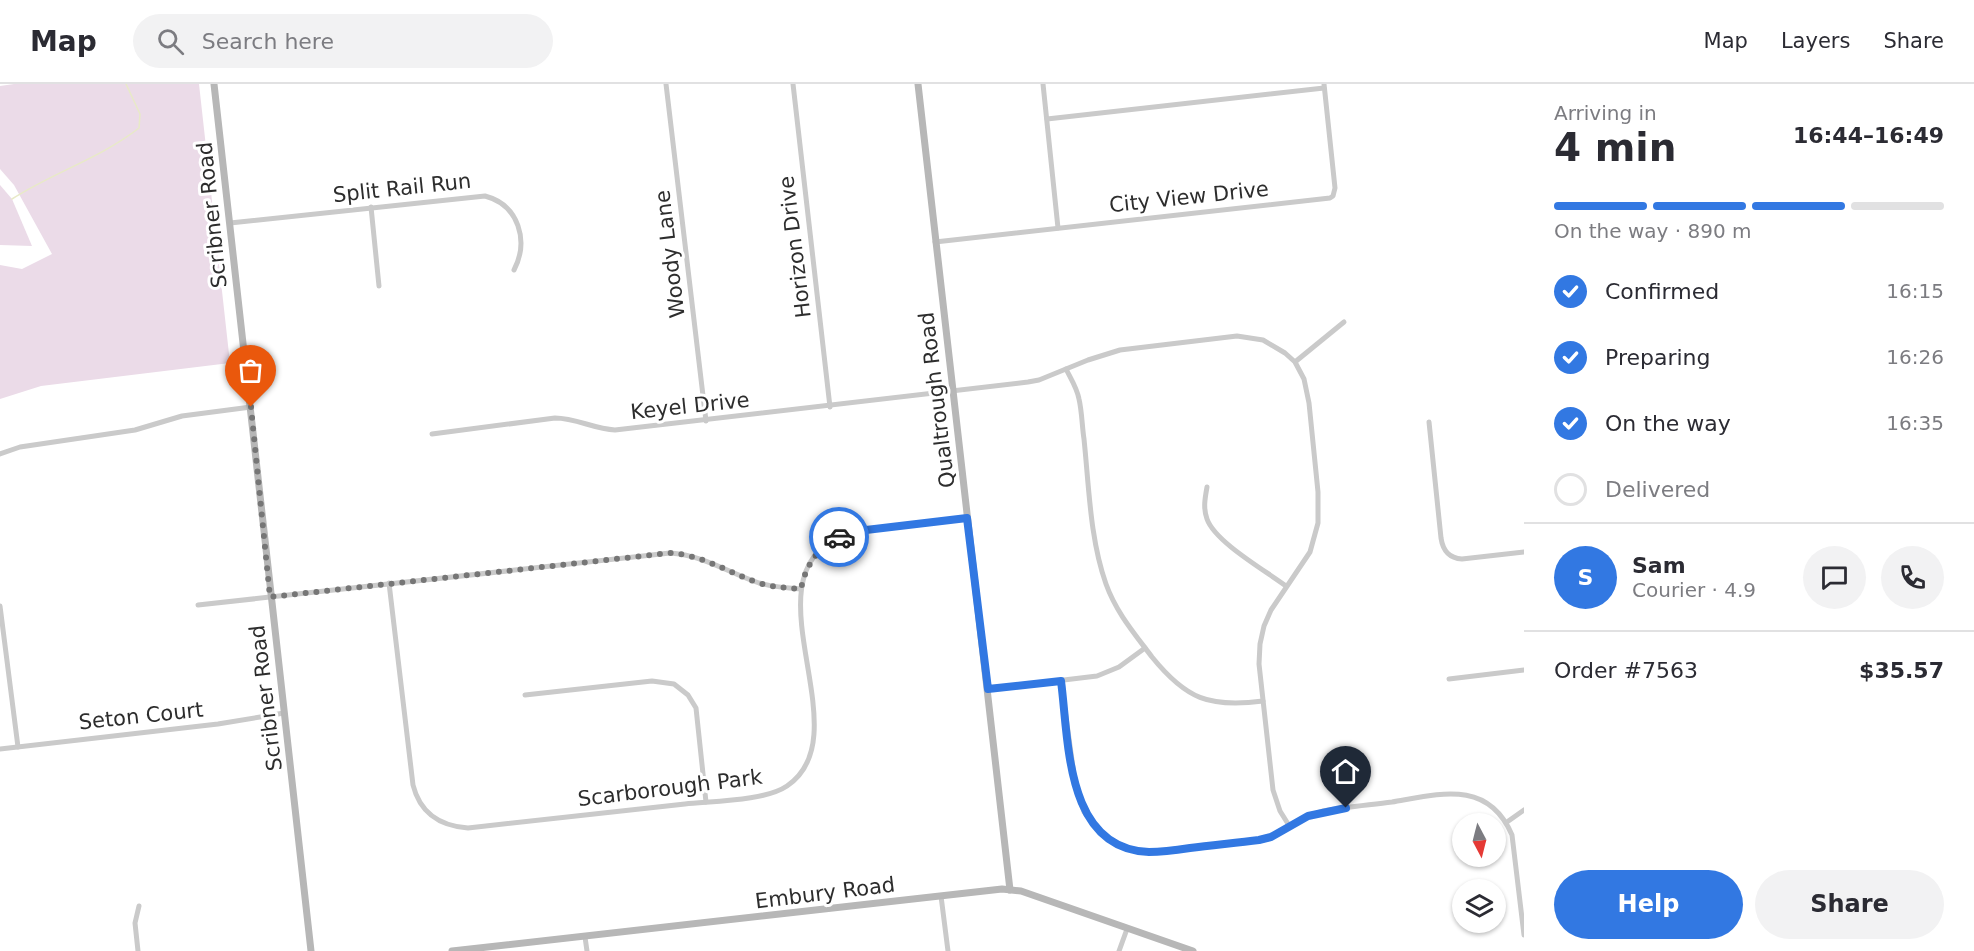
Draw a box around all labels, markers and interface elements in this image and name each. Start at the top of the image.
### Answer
search box [133,14,553,68]
text: Map [30,25,97,58]
icon: search [154,25,187,58]
text: Search here [202,29,334,54]
text: Map [1704,29,1748,53]
text: Layers [1781,29,1850,53]
text: Share [1883,29,1944,53]
text: Arriving in [1554,101,1657,125]
text: 16:44–16:49 [1793,123,1944,148]
text: 4 min [1554,125,1676,170]
street label: Scribner Road [192,141,232,289]
street label: Split Rail Run [332,169,472,207]
street label: Horizon Drive [774,175,816,319]
street label: City View Drive [1108,177,1270,217]
street label: Woody Lane [650,189,690,319]
text: On the way · 890 m [1554,219,1752,243]
icon: check [1554,275,1587,308]
text: Confirmed [1605,279,1719,304]
text: 16:15 [1886,279,1944,303]
street label: Qualtrough Road [914,311,960,489]
icon: check [1554,341,1587,374]
pin [225,345,276,407]
text: Preparing [1605,345,1711,370]
text: 16:26 [1886,345,1944,369]
icon: bag [234,354,267,387]
street label: Keyel Drive [629,388,751,424]
icon: check [1554,407,1587,440]
text: On the way [1605,411,1731,436]
text: 16:35 [1886,411,1944,435]
text: Delivered [1605,477,1710,502]
courier [809,507,869,567]
icon: car [823,521,856,554]
button: chat [1803,546,1866,609]
button: phone [1881,546,1944,609]
text: Sam [1632,553,1686,578]
text: S [1578,565,1593,590]
text: Courier · 4.9 [1632,578,1756,602]
street label: Scribner Road [245,624,287,772]
text: Order #7563 [1554,658,1698,683]
text: $35.57 [1859,658,1944,683]
street label: Seton Court [78,698,204,734]
pin [1320,746,1371,808]
icon: home [1329,755,1362,788]
street label: Scarborough Park [576,765,764,811]
north arrow [1452,813,1506,867]
map controls [1452,813,1506,933]
button: Help [1554,870,1743,939]
button: Share [1755,870,1944,939]
street label: Embury Road [754,873,896,913]
button: layers [1452,879,1506,933]

